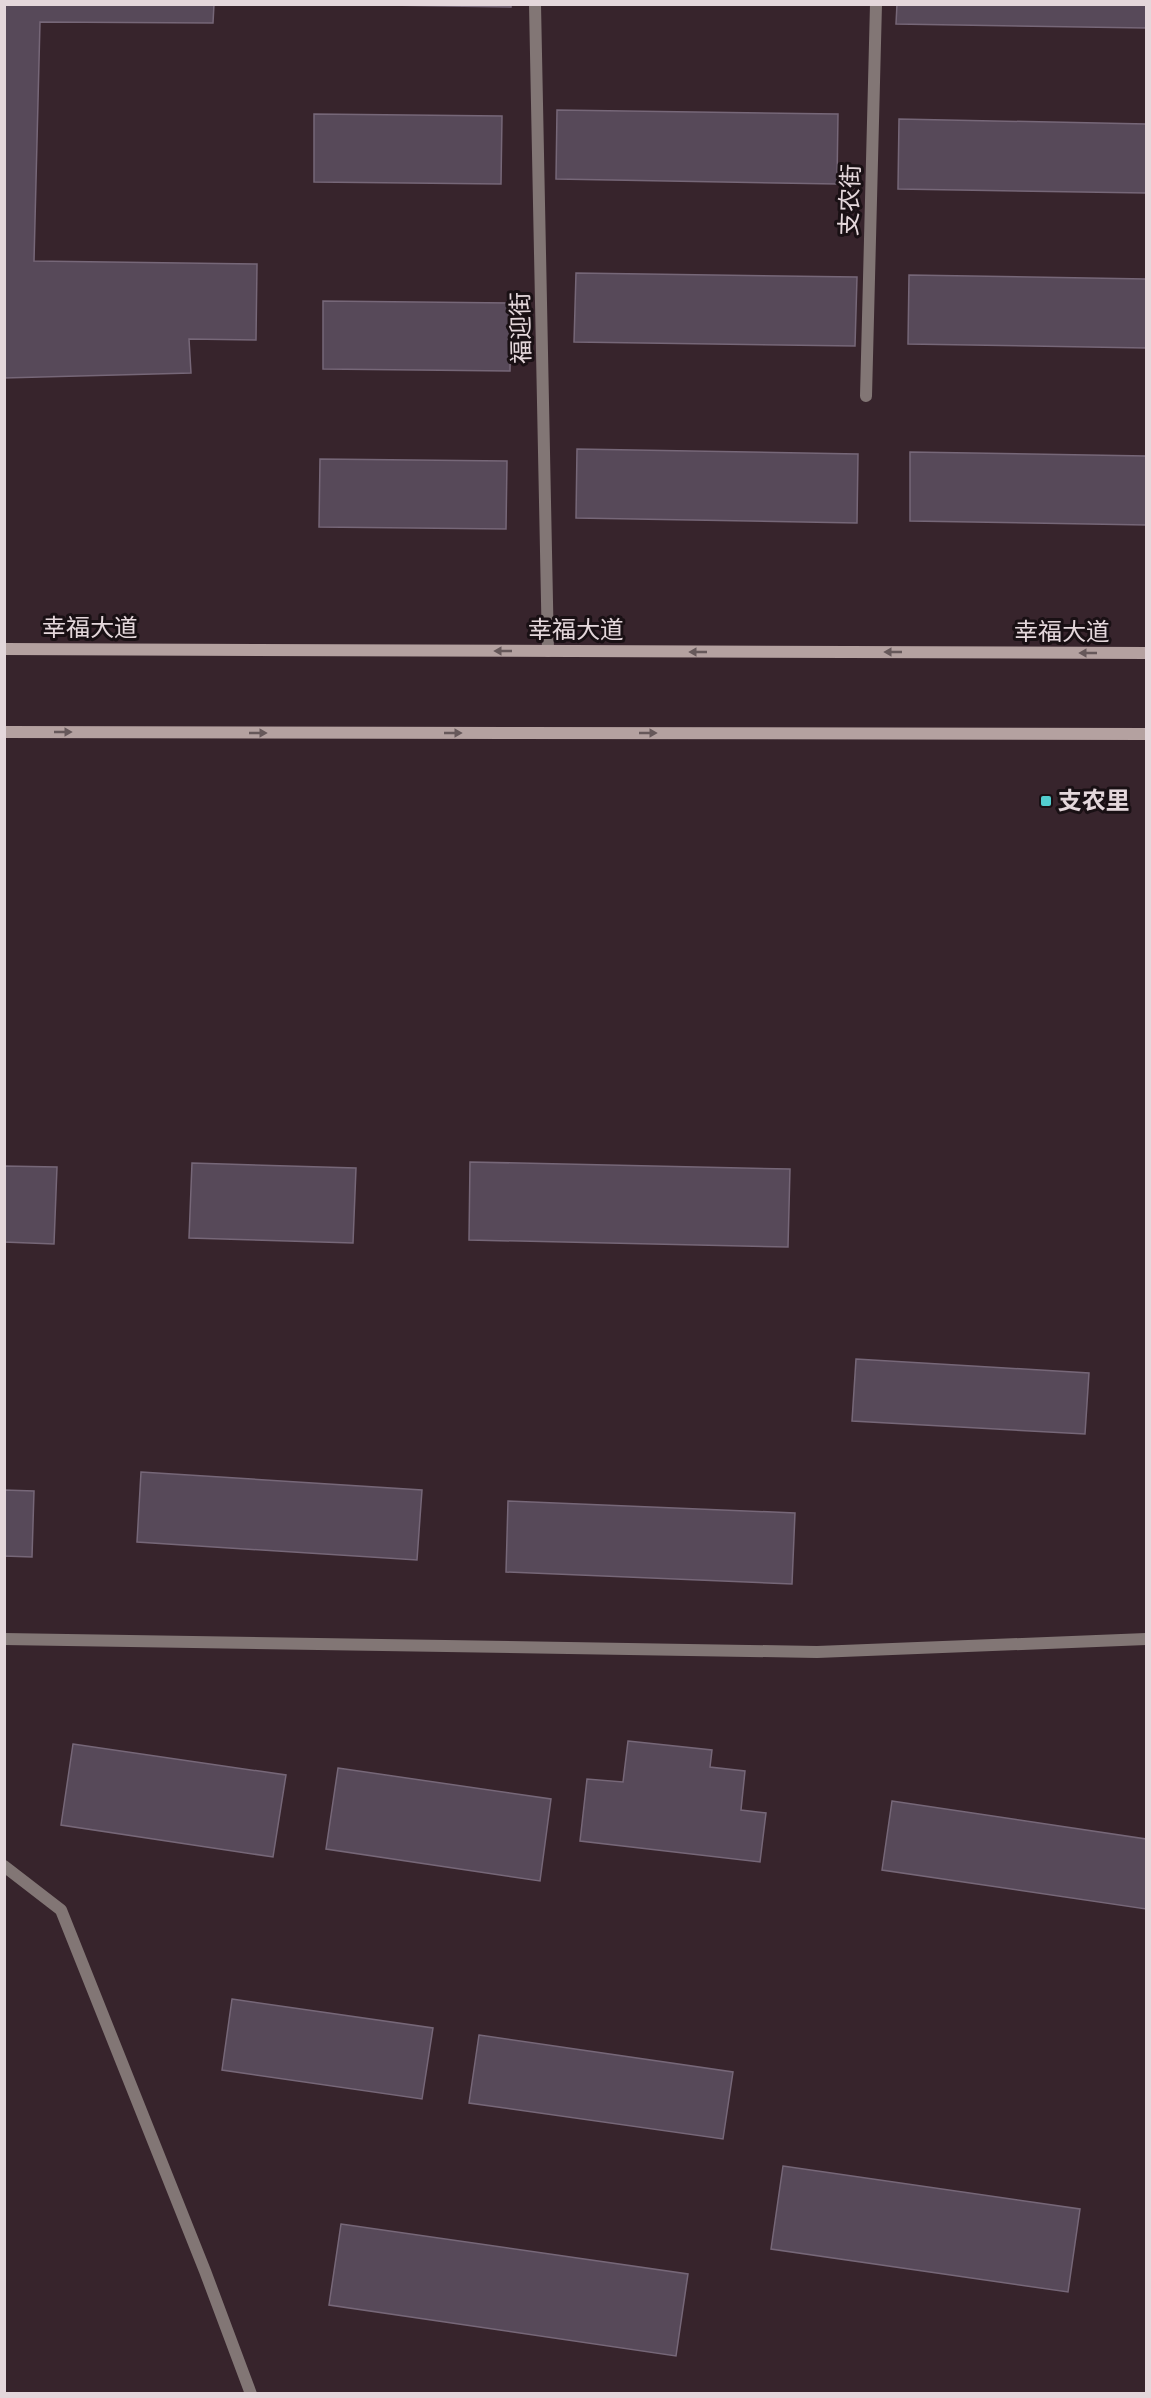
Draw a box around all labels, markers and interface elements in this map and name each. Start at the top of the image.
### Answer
street label: 支农街 [832,163,870,237]
street label: 福迎街 [503,292,541,364]
street label: 幸福大道 [42,611,138,647]
street label: 幸福大道 [528,613,624,649]
street label: 幸福大道 [1014,615,1110,651]
one-way arrow [494,646,513,656]
one-way arrow [689,647,708,657]
one-way arrow [884,647,903,657]
one-way arrow [1079,648,1098,658]
one-way arrow [53,727,72,737]
one-way arrow [248,728,267,738]
one-way arrow [443,728,462,738]
one-way arrow [638,728,657,738]
place label: 支农里 [1058,784,1130,820]
marker: 支农里 [1039,794,1053,808]

